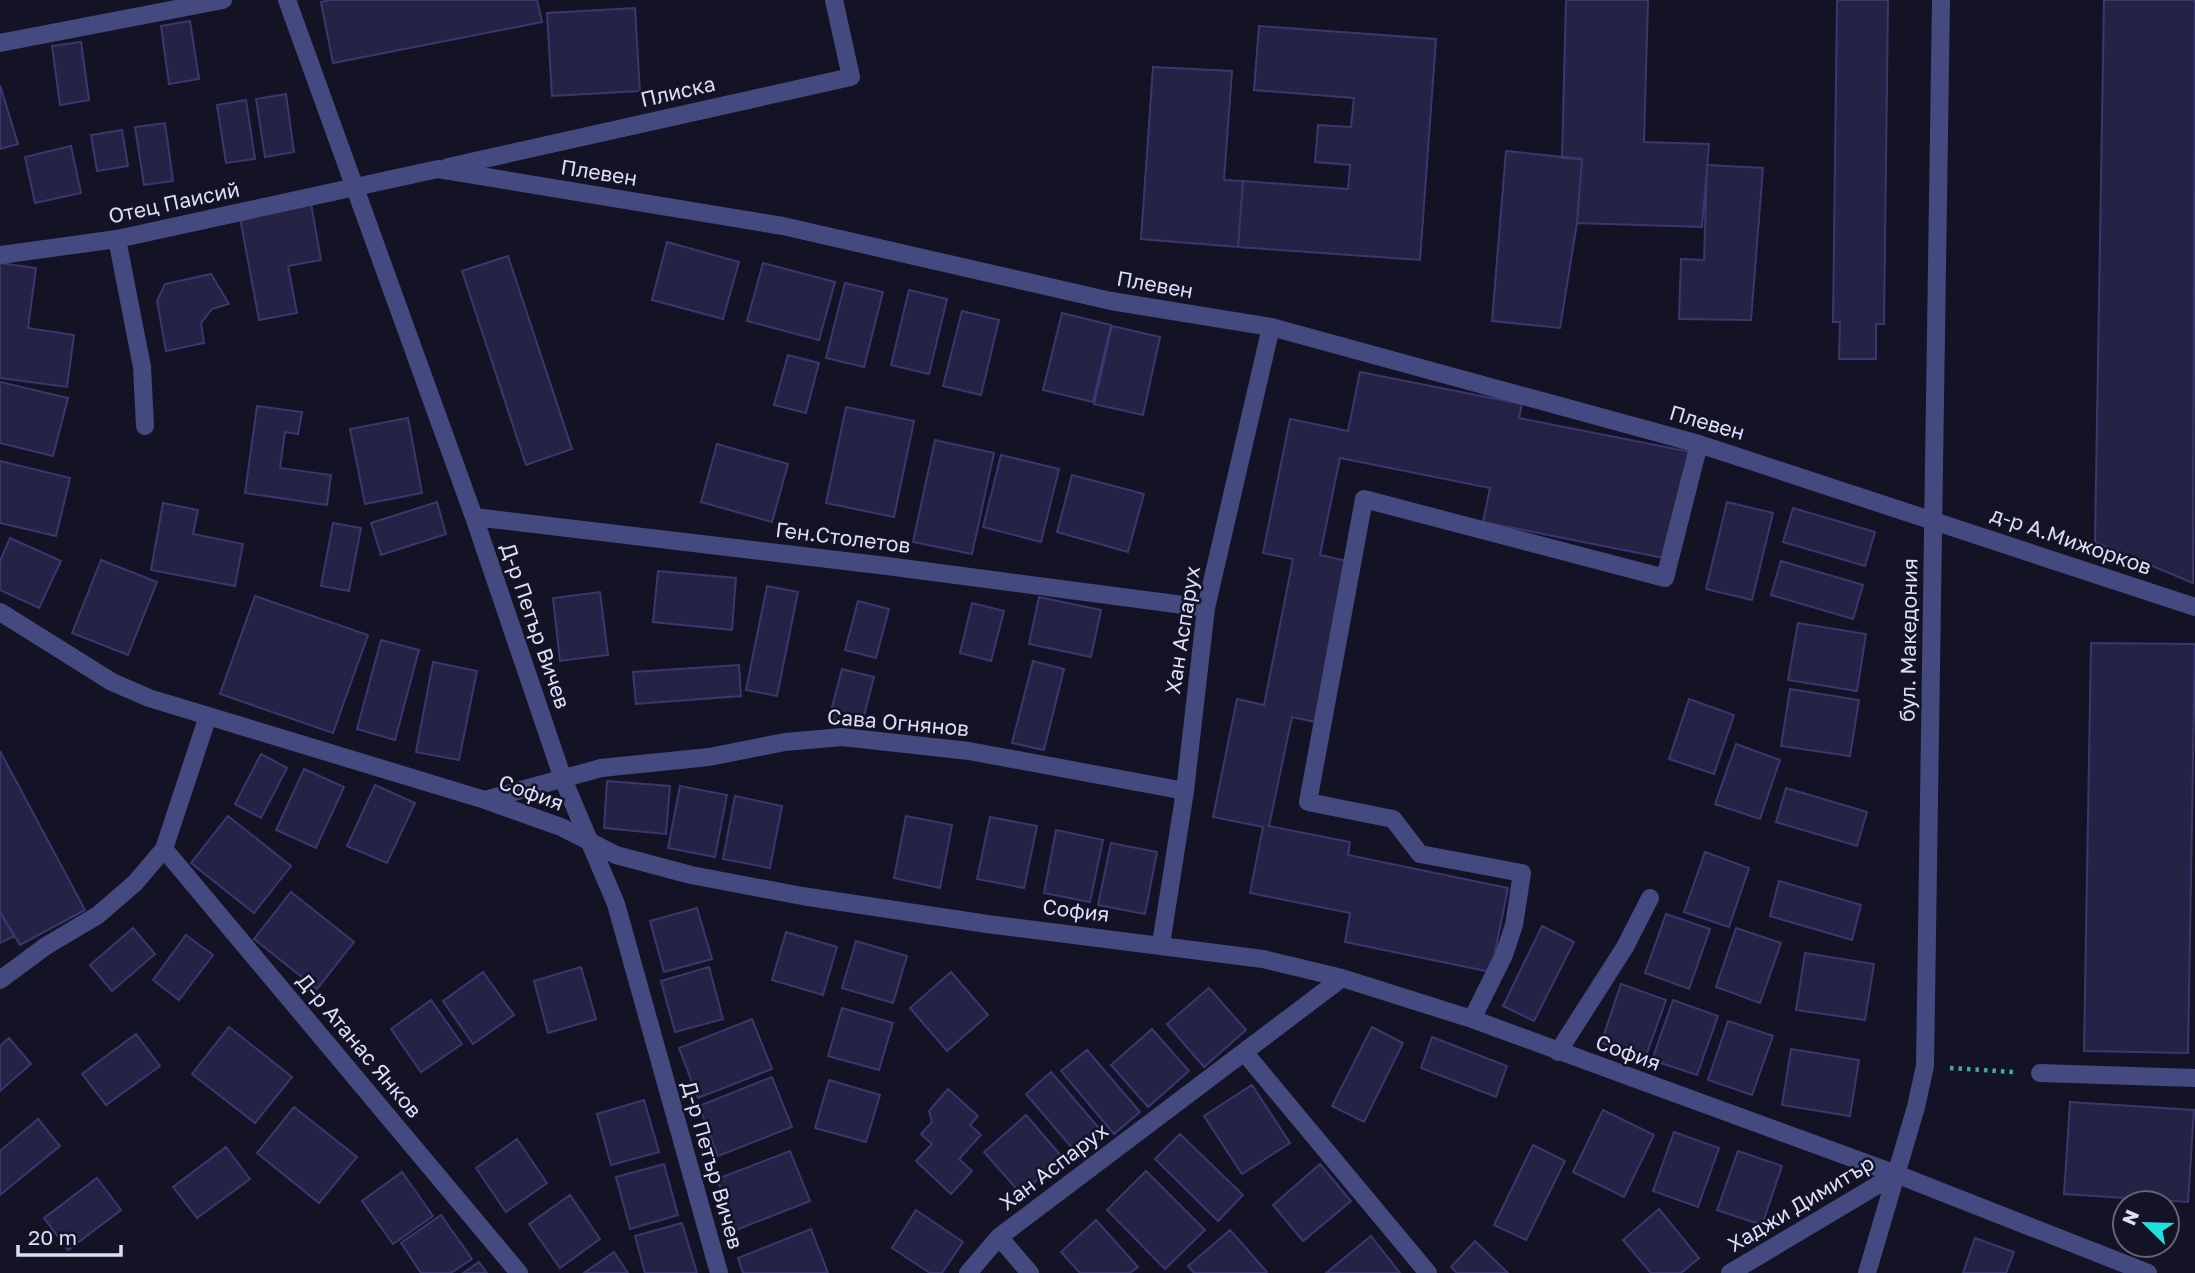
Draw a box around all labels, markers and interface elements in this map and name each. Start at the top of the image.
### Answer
street label: Плиска [638,70,718,112]
street label: Плевен [559,153,639,191]
street label: Отец Паисий [106,175,242,229]
street label: Плевен [1115,265,1195,304]
street label: Плевен [1667,399,1748,445]
street label: д-р А.Мижорков [1988,500,2155,580]
street label: Ген.Столетов [774,516,912,558]
street label: Д-р Петър Вичев [495,539,576,712]
street label: бул. Македония [1894,558,1922,722]
street label: Хан Аспарух [1159,563,1205,696]
street label: Сава Огнянов [826,703,970,741]
street label: София [495,768,567,816]
street label: София [1041,893,1111,927]
street label: Д-р Атанас Янков [292,968,428,1123]
street label: София [1592,1028,1664,1076]
street label: Д-р Петър Вичев [677,1078,749,1252]
street label: Хан Аспарух [994,1117,1113,1216]
street label: Хаджи Димитър [1723,1149,1878,1257]
north arrow [2111,1189,2181,1259]
text: N [2116,1206,2143,1228]
scale bar [18,1214,121,1258]
text: 20 m [28,1224,77,1250]

